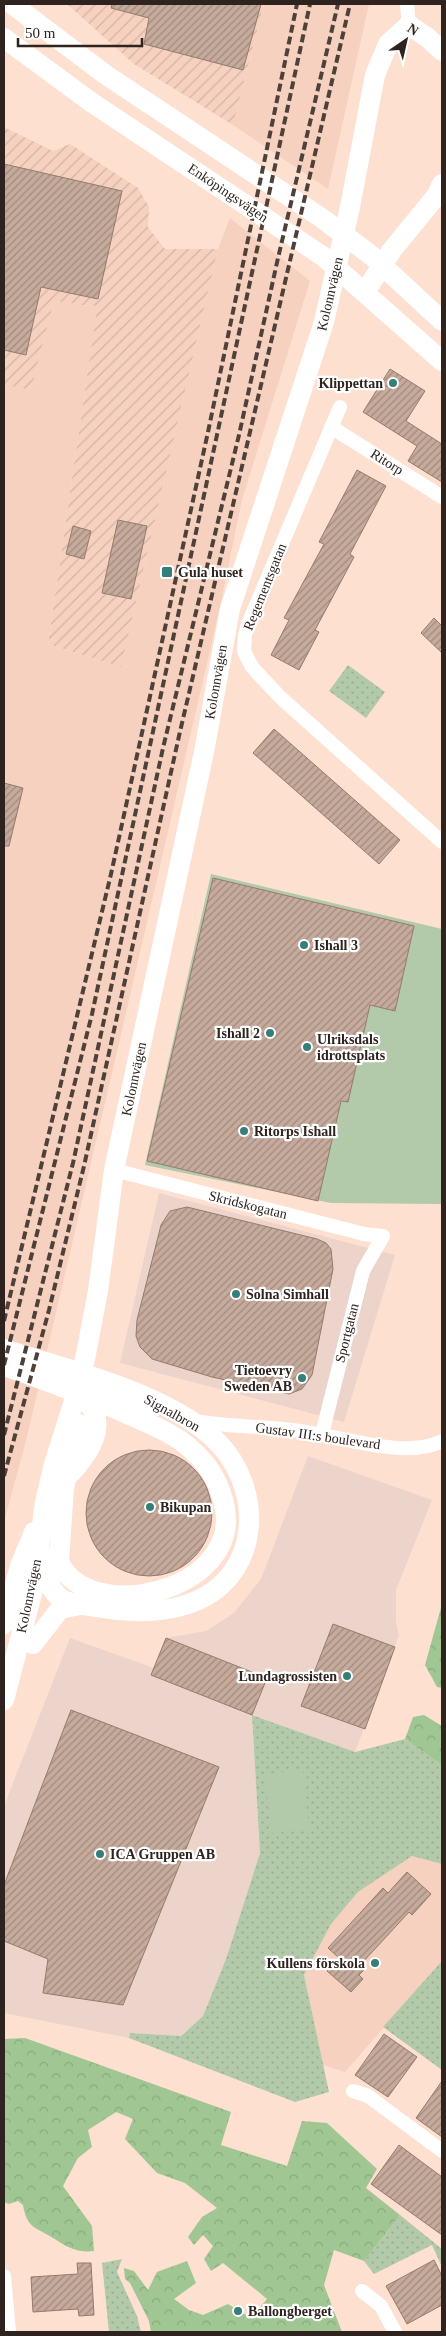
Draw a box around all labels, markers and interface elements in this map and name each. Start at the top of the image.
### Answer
scale bar [18,15,141,47]
north arrow [381,15,431,65]
text: N [405,21,421,39]
text: 50 m [25,25,56,41]
street label: Enköpingsvägen [185,161,271,225]
street label: Kolonnvägen [314,256,346,332]
place label: Klippettan [318,376,383,391]
marker: Klippettan [387,377,399,389]
street label: Ritorp [368,446,406,478]
street label: Regementsgatan [241,541,289,633]
marker: Gula huset [160,565,174,579]
place label: Gula huset [178,565,243,580]
street label: Kolonnvägen [202,644,230,720]
place label: Ishall 3 [314,938,358,953]
marker: Ishall 3 [298,939,310,951]
place label: Ishall 2 [216,1026,260,1041]
marker: Ishall 2 [264,1027,276,1039]
place label: Ulriksdals idrottsplats [317,1032,386,1063]
street label: Kolonnvägen [119,1041,149,1117]
marker: Ulriksdals idrottsplats [301,1041,313,1053]
place label: Ritorps Ishall [254,1124,336,1139]
marker: Ritorps Ishall [238,1125,250,1137]
street label: Skridskogatan [207,1188,289,1222]
place label: Solna Simhall [246,1287,329,1302]
marker: Solna Simhall [230,1288,242,1300]
street label: Sportgatan [332,1302,362,1364]
place label: Tietoevry Sweden AB [224,1363,292,1394]
marker: Tietoevry Sweden AB [296,1372,308,1384]
street label: Signalbron [141,1392,203,1434]
street label: Gustav III:s boulevard [255,1420,381,1452]
place label: Bikupan [160,1500,212,1515]
marker: Bikupan [144,1501,156,1513]
street label: Kolonnvägen [14,1558,44,1634]
place label: Lundagrossisten [238,1669,337,1684]
marker: Lundagrossisten [341,1670,353,1682]
place label: ICA Gruppen AB [110,1847,215,1862]
marker: ICA Gruppen AB [94,1848,106,1860]
place label: Kullens förskola [267,1956,365,1971]
marker: Kullens förskola [369,1957,381,1969]
place label: Ballongberget [248,2304,332,2319]
marker: Ballongberget [232,2305,244,2317]

